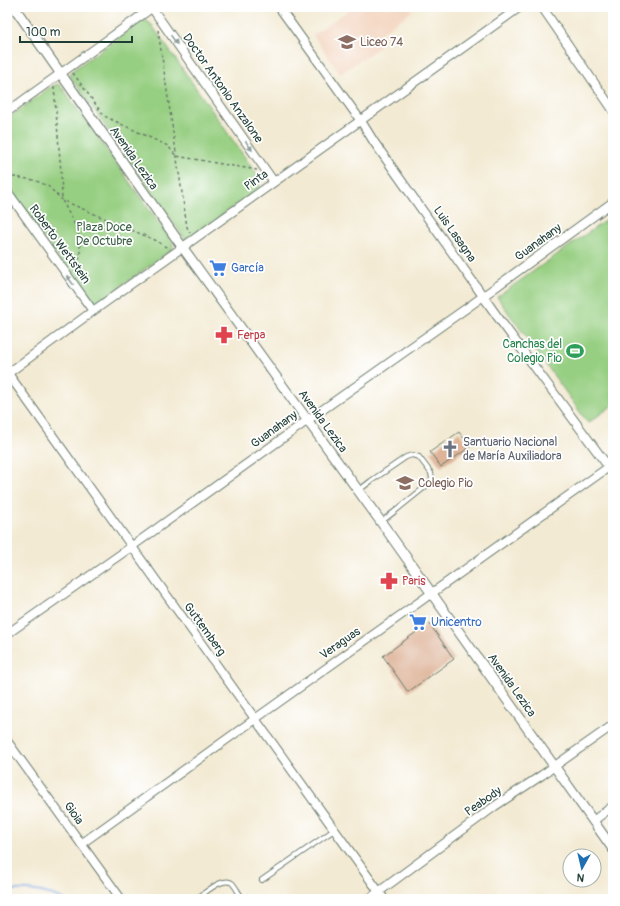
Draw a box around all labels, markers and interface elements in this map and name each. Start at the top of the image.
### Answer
scale bar [20,18,132,44]
text: 100 m [26,25,61,40]
street label: Doctor Antonio Anzalone [179,31,266,146]
school or university icon: Liceo 74 [337,32,357,52]
one-way arrow [170,35,178,45]
place label: Liceo 74 [360,35,403,50]
street label: Avenida Lezica [106,124,161,193]
one-way arrow [245,141,253,152]
street label: Pinta [241,167,271,194]
street label: Roberto Wettstein [26,202,93,287]
street label: Luis Lasagna [430,204,480,265]
park label: Plaza Doce De Octubre [76,220,132,249]
street label: Guanahany [512,220,565,264]
supermarket icon: García [208,258,228,278]
place label: García [231,261,264,276]
one-way arrow [66,274,75,285]
pharmacy icon: Ferpa [214,325,234,345]
place label: Ferpa [237,328,266,343]
place label: Canchas del Colegio Pio [503,337,563,366]
sports icon: Canchas del Colegio Pio [565,341,585,361]
street label: Avenida Lezica [295,387,351,456]
street label: Guanahany [248,407,301,451]
place label: Santuario Nacional de María Auxiliadora [463,435,562,464]
church icon: Santuario Nacional de María Auxiliadora [440,439,460,459]
school or university icon: Colegio Pio [395,473,415,493]
place label: Colegio Pio [418,476,474,491]
pharmacy icon: Paris [379,571,399,591]
place label: Paris [402,574,426,589]
street label: Guttemberg [180,600,229,659]
supermarket icon: Unicentro [408,612,428,632]
place label: Unicentro [431,615,482,630]
street label: Veraguas [317,624,364,663]
street label: Avenida Lezica [484,651,539,720]
street label: Peabody [462,783,505,819]
street label: Gioia [60,799,87,828]
north arrow [562,848,602,888]
text: N [576,870,585,884]

